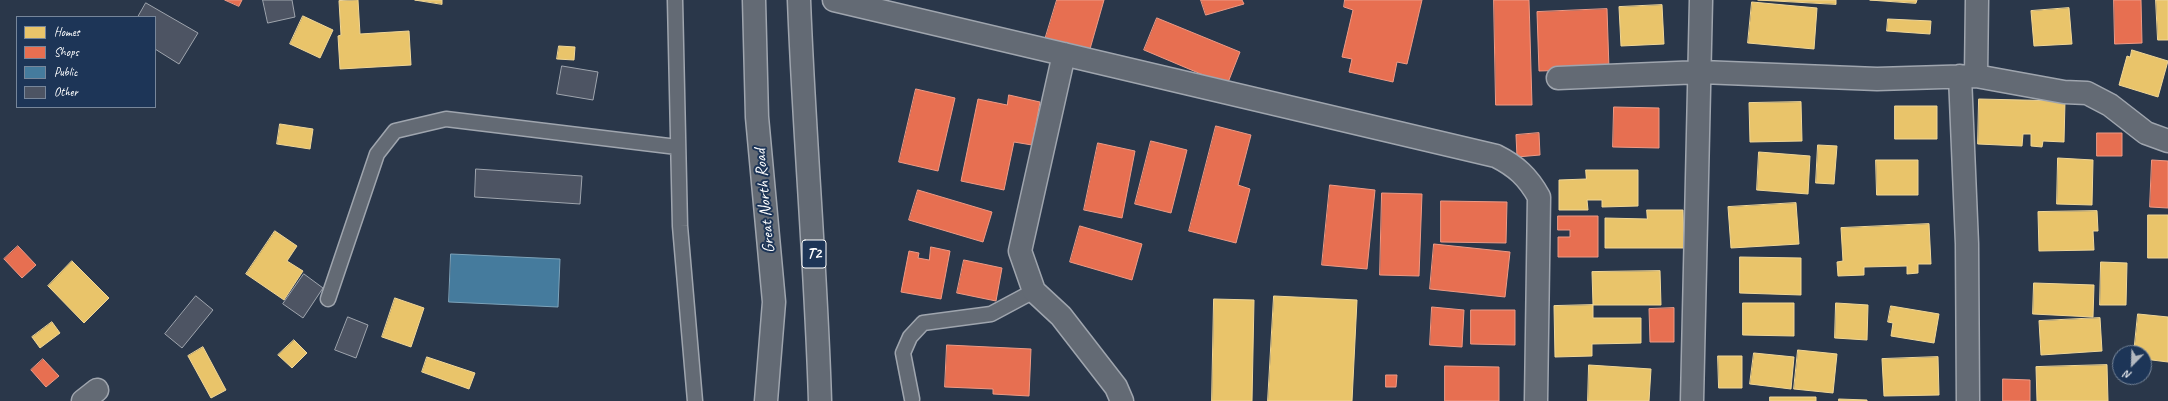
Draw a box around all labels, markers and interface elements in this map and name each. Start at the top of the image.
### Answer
legend [16,16,156,108]
text: Homes [54,24,80,40]
text: Shops [54,44,79,60]
text: Public [54,64,78,80]
text: Other [54,84,78,100]
street label: Great North Road [750,148,780,254]
road number: T2 [802,240,826,268]
north arrow [2112,345,2152,385]
text: N [2122,367,2134,383]

